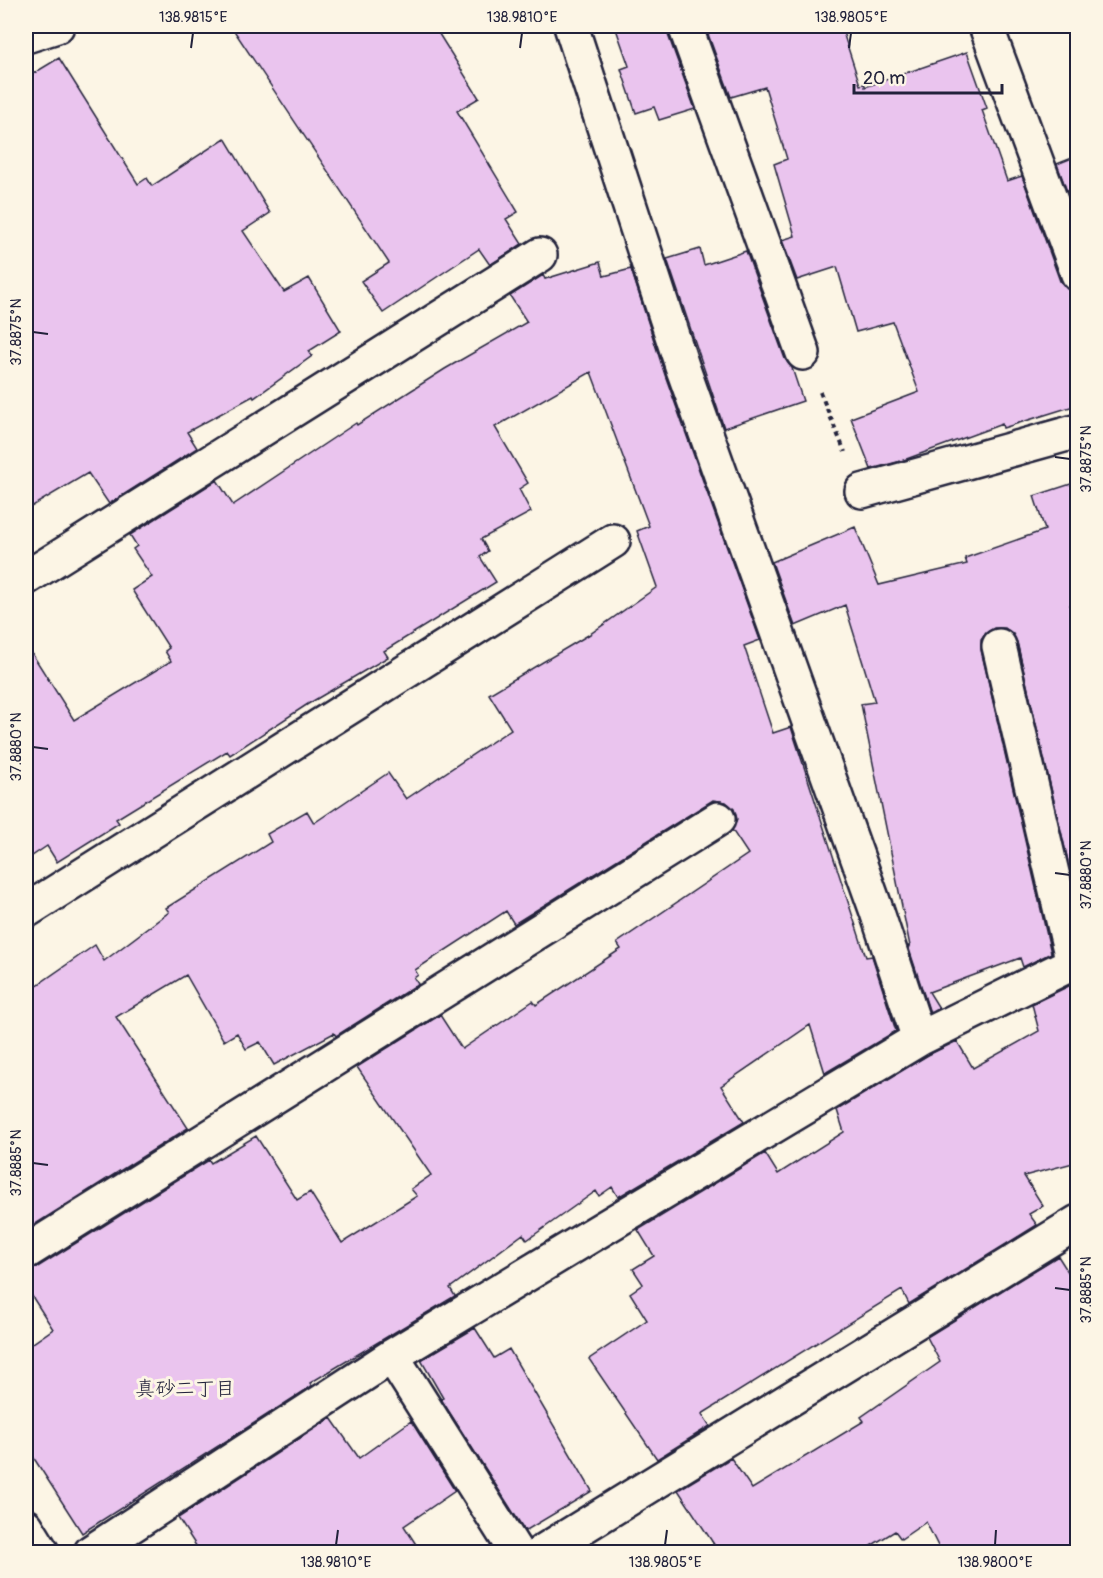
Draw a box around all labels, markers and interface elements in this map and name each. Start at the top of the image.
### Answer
text: 138.9815°E [159,8,228,27]
text: 138.9810°E [487,8,558,27]
text: 138.9805°E [814,8,888,27]
scale bar [854,57,1002,95]
text: 20 m [863,67,905,90]
text: 37.8875°N [7,298,26,366]
text: 37.8875°N [1077,425,1096,493]
text: 37.8880°N [7,712,26,782]
text: 37.8880°N [1077,840,1096,910]
text: 37.8885°N [7,1129,26,1197]
text: 37.8885°N [1077,1256,1096,1324]
district label: 真砂二丁目 [135,1376,235,1401]
text: 138.9810°E [301,1553,372,1572]
text: 138.9805°E [628,1553,702,1572]
text: 138.9800°E [957,1553,1033,1572]

